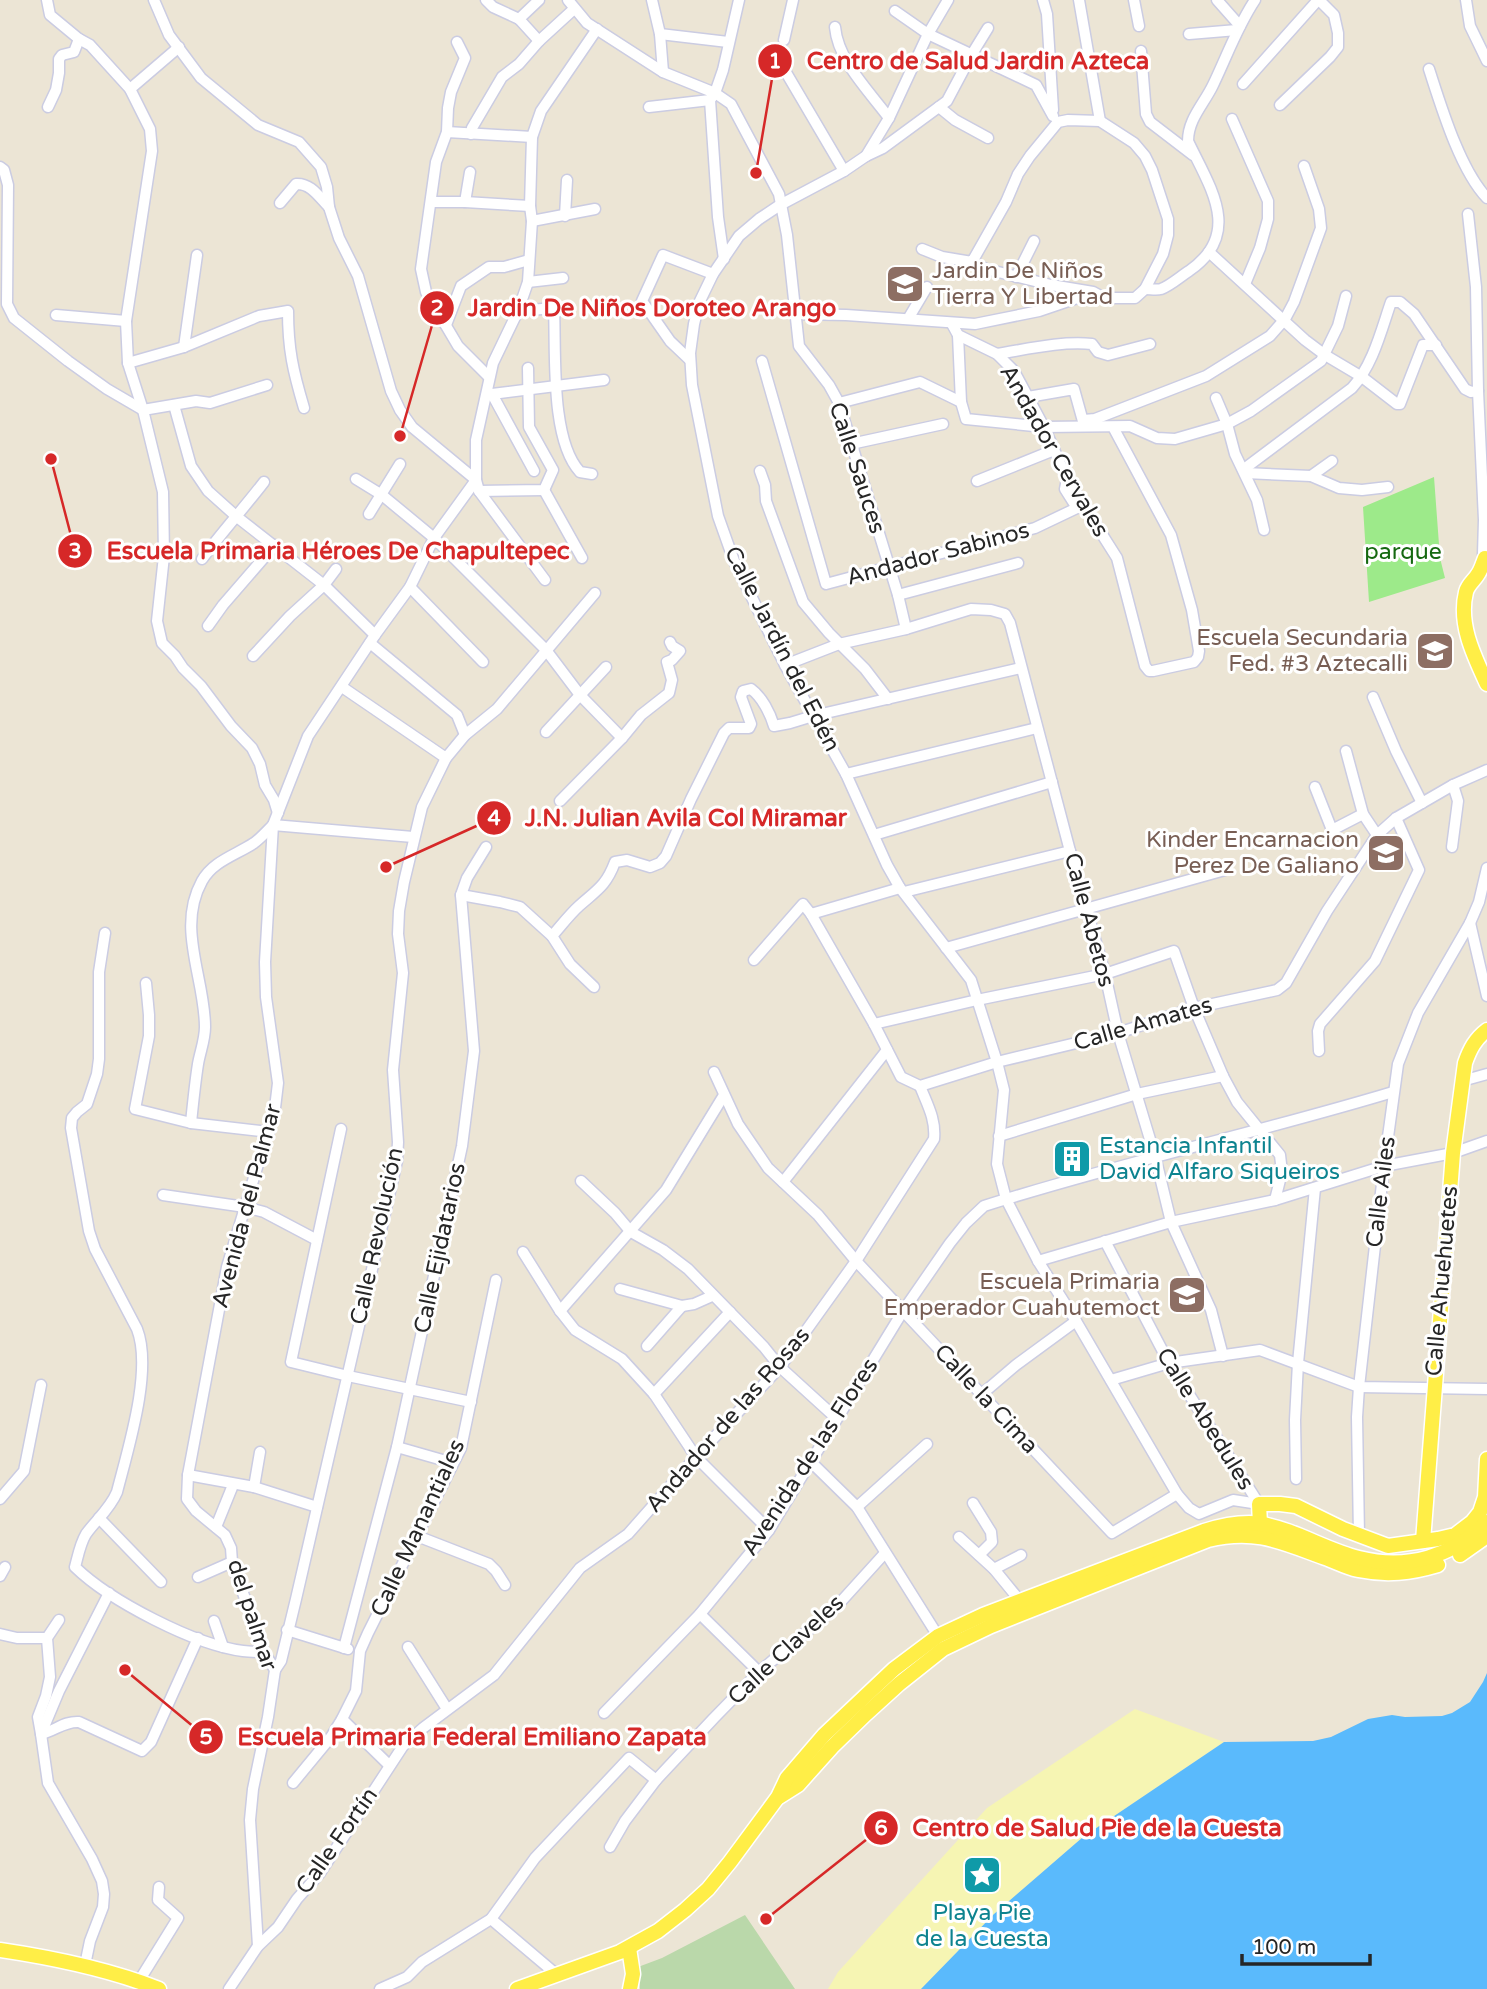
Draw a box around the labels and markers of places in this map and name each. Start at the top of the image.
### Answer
callout: Centro de Salud Jardin Azteca [758,38,1163,83]
place label: Jardin De Niños Tierra Y Libertad [932,257,1113,311]
school or university icon: Jardin De Niños Tierra Y Libertad [884,263,926,305]
callout: Jardin De Niños Doroteo Arango [419,285,851,330]
callout: Escuela Primaria Héroes De Chapultepec [58,529,584,574]
place label: Escuela Secundaria Fed. #3 Aztecalli [1196,624,1408,678]
school or university icon: Escuela Secundaria Fed. #3 Aztecalli [1414,630,1456,672]
callout: J.N. Julian Avila Col Miramar [476,795,861,840]
place label: Kinder Encarnacion Perez De Galiano [1146,826,1359,880]
school or university icon: Kinder Encarnacion Perez De Galiano [1365,832,1407,874]
place label: Estancia Infantil David Alfaro Siqueiros [1099,1132,1340,1186]
building icon: Estancia Infantil David Alfaro Siqueiros [1051,1138,1093,1180]
place label: Escuela Primaria Emperador Cuahutemoct [883,1268,1160,1322]
school or university icon: Escuela Primaria Emperador Cuahutemoct [1166,1274,1208,1316]
callout: Escuela Primaria Federal Emiliano Zapata [188,1714,721,1759]
callout: Centro de Salud Pie de la Cuesta [863,1805,1296,1850]
place icon: Playa Pie de la Cuesta [961,1854,1003,1896]
place label: Playa Pie de la Cuesta [915,1899,1049,1953]

